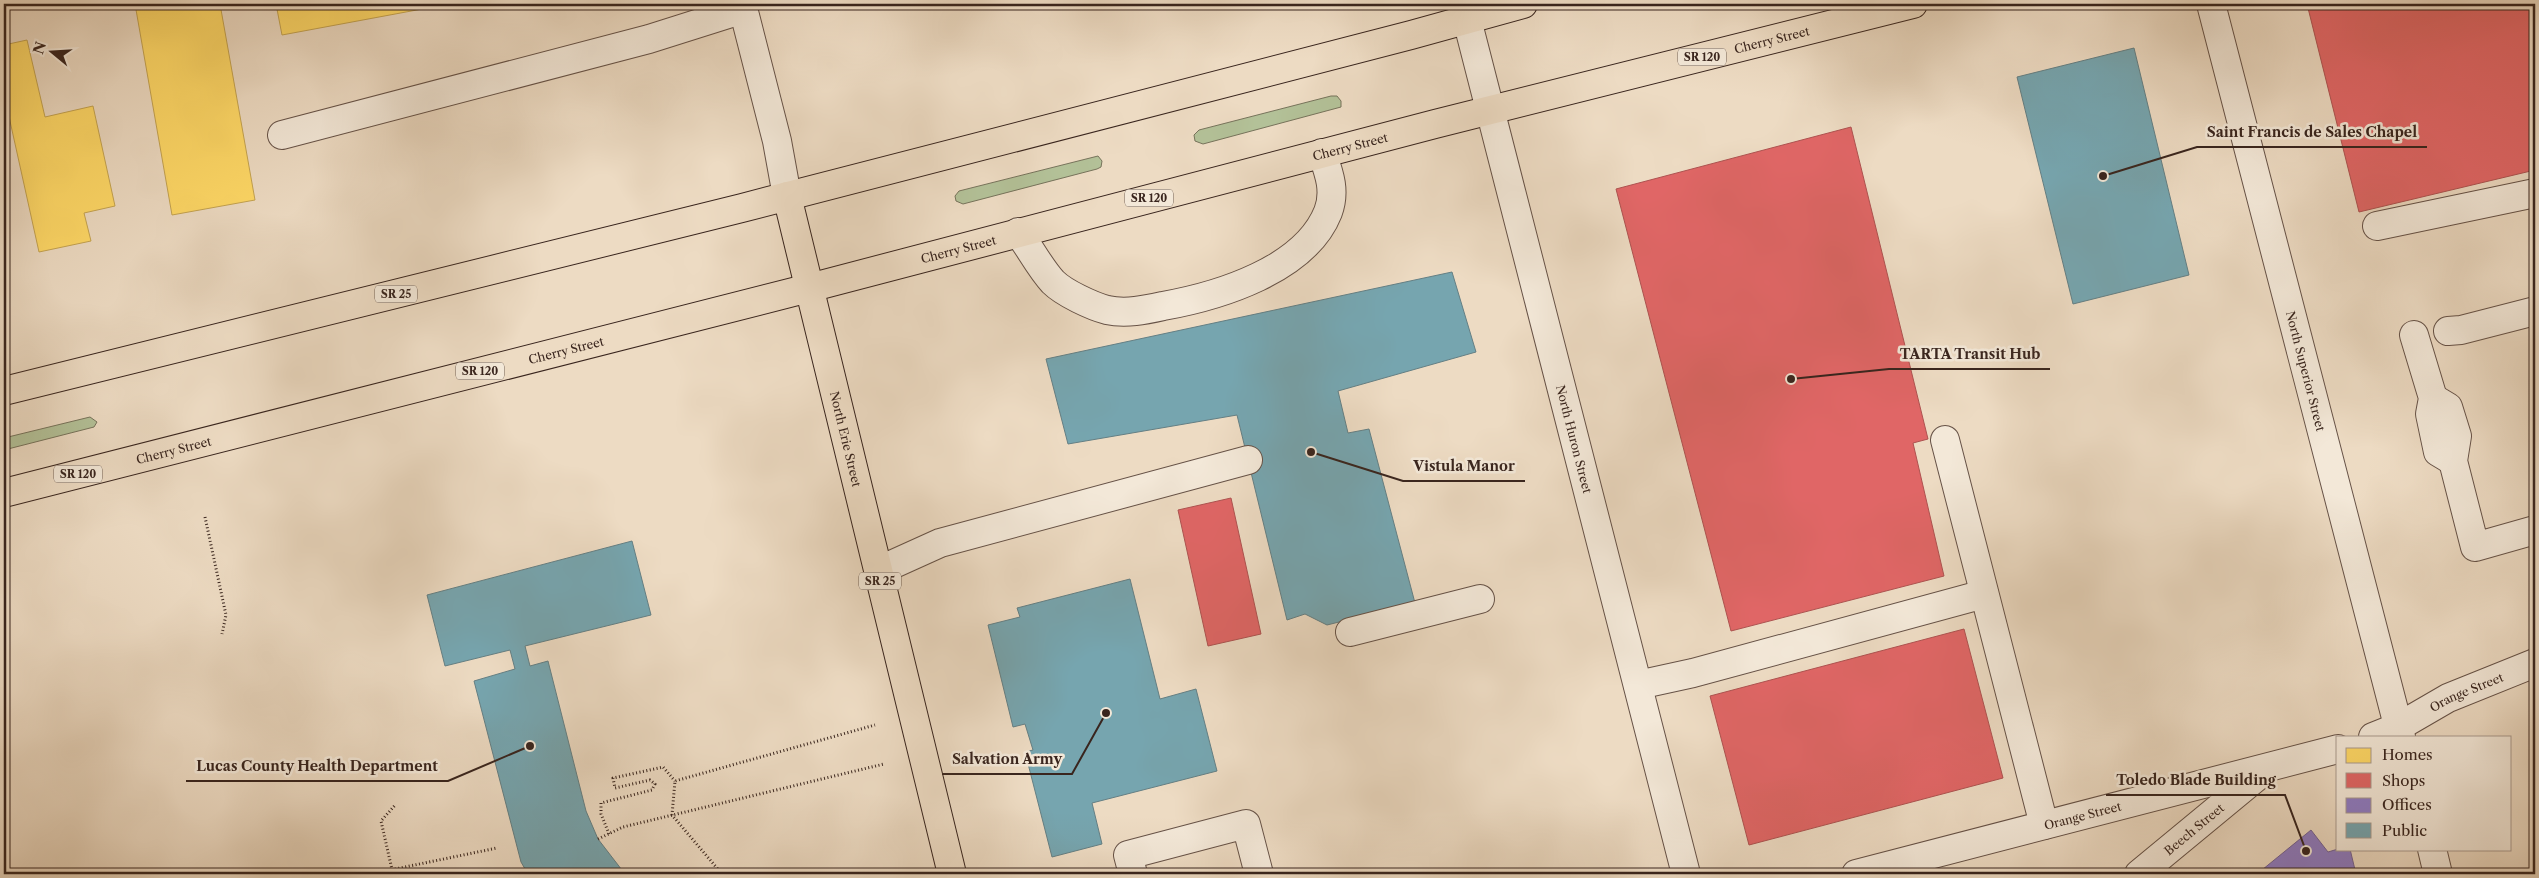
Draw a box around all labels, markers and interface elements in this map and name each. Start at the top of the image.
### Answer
street label: Cherry Street [1732,23,1812,56]
north arrow [28,28,78,78]
text: N [29,39,50,57]
road number: SR 120 [1678,48,1726,66]
callout: Saint Francis de Sales Chapel [2197,118,2427,147]
text: Saint Francis de Sales Chapel [2207,123,2417,141]
street label: Cherry Street [1311,129,1390,163]
road number: SR 120 [1125,190,1173,207]
street label: Cherry Street [919,232,998,266]
road number: SR 25 [375,286,417,302]
street label: North Superior Street [2283,309,2329,433]
street label: Cherry Street [527,333,606,367]
callout: TARTA Transit Hub [1889,340,2050,369]
text: TARTA Transit Hub [1900,345,2040,363]
road number: SR 120 [456,362,504,380]
street label: North Huron Street [1553,383,1596,496]
street label: North Erie Street [827,390,865,489]
street label: Cherry Street [134,433,214,467]
callout: Vistula Manor [1403,452,1525,481]
text: Vistula Manor [1412,457,1515,475]
road number: SR 120 [54,466,102,482]
road number: SR 25 [859,572,901,590]
street label: Orange Street [2427,669,2506,715]
legend [2336,736,2512,850]
callout: Salvation Army [942,745,1072,774]
text: Homes [2382,745,2433,764]
text: Salvation Army [952,750,1063,768]
callout: Lucas County Health Department [186,752,448,781]
text: Lucas County Health Department [196,757,438,775]
callout: Toledo Blade Building [2106,766,2285,795]
text: Toledo Blade Building [2116,771,2277,789]
text: Shops [2382,771,2425,790]
text: Offices [2382,795,2432,814]
street label: Orange Street [2042,798,2123,832]
street label: Beech Street [2161,799,2227,858]
text: Public [2382,821,2427,840]

